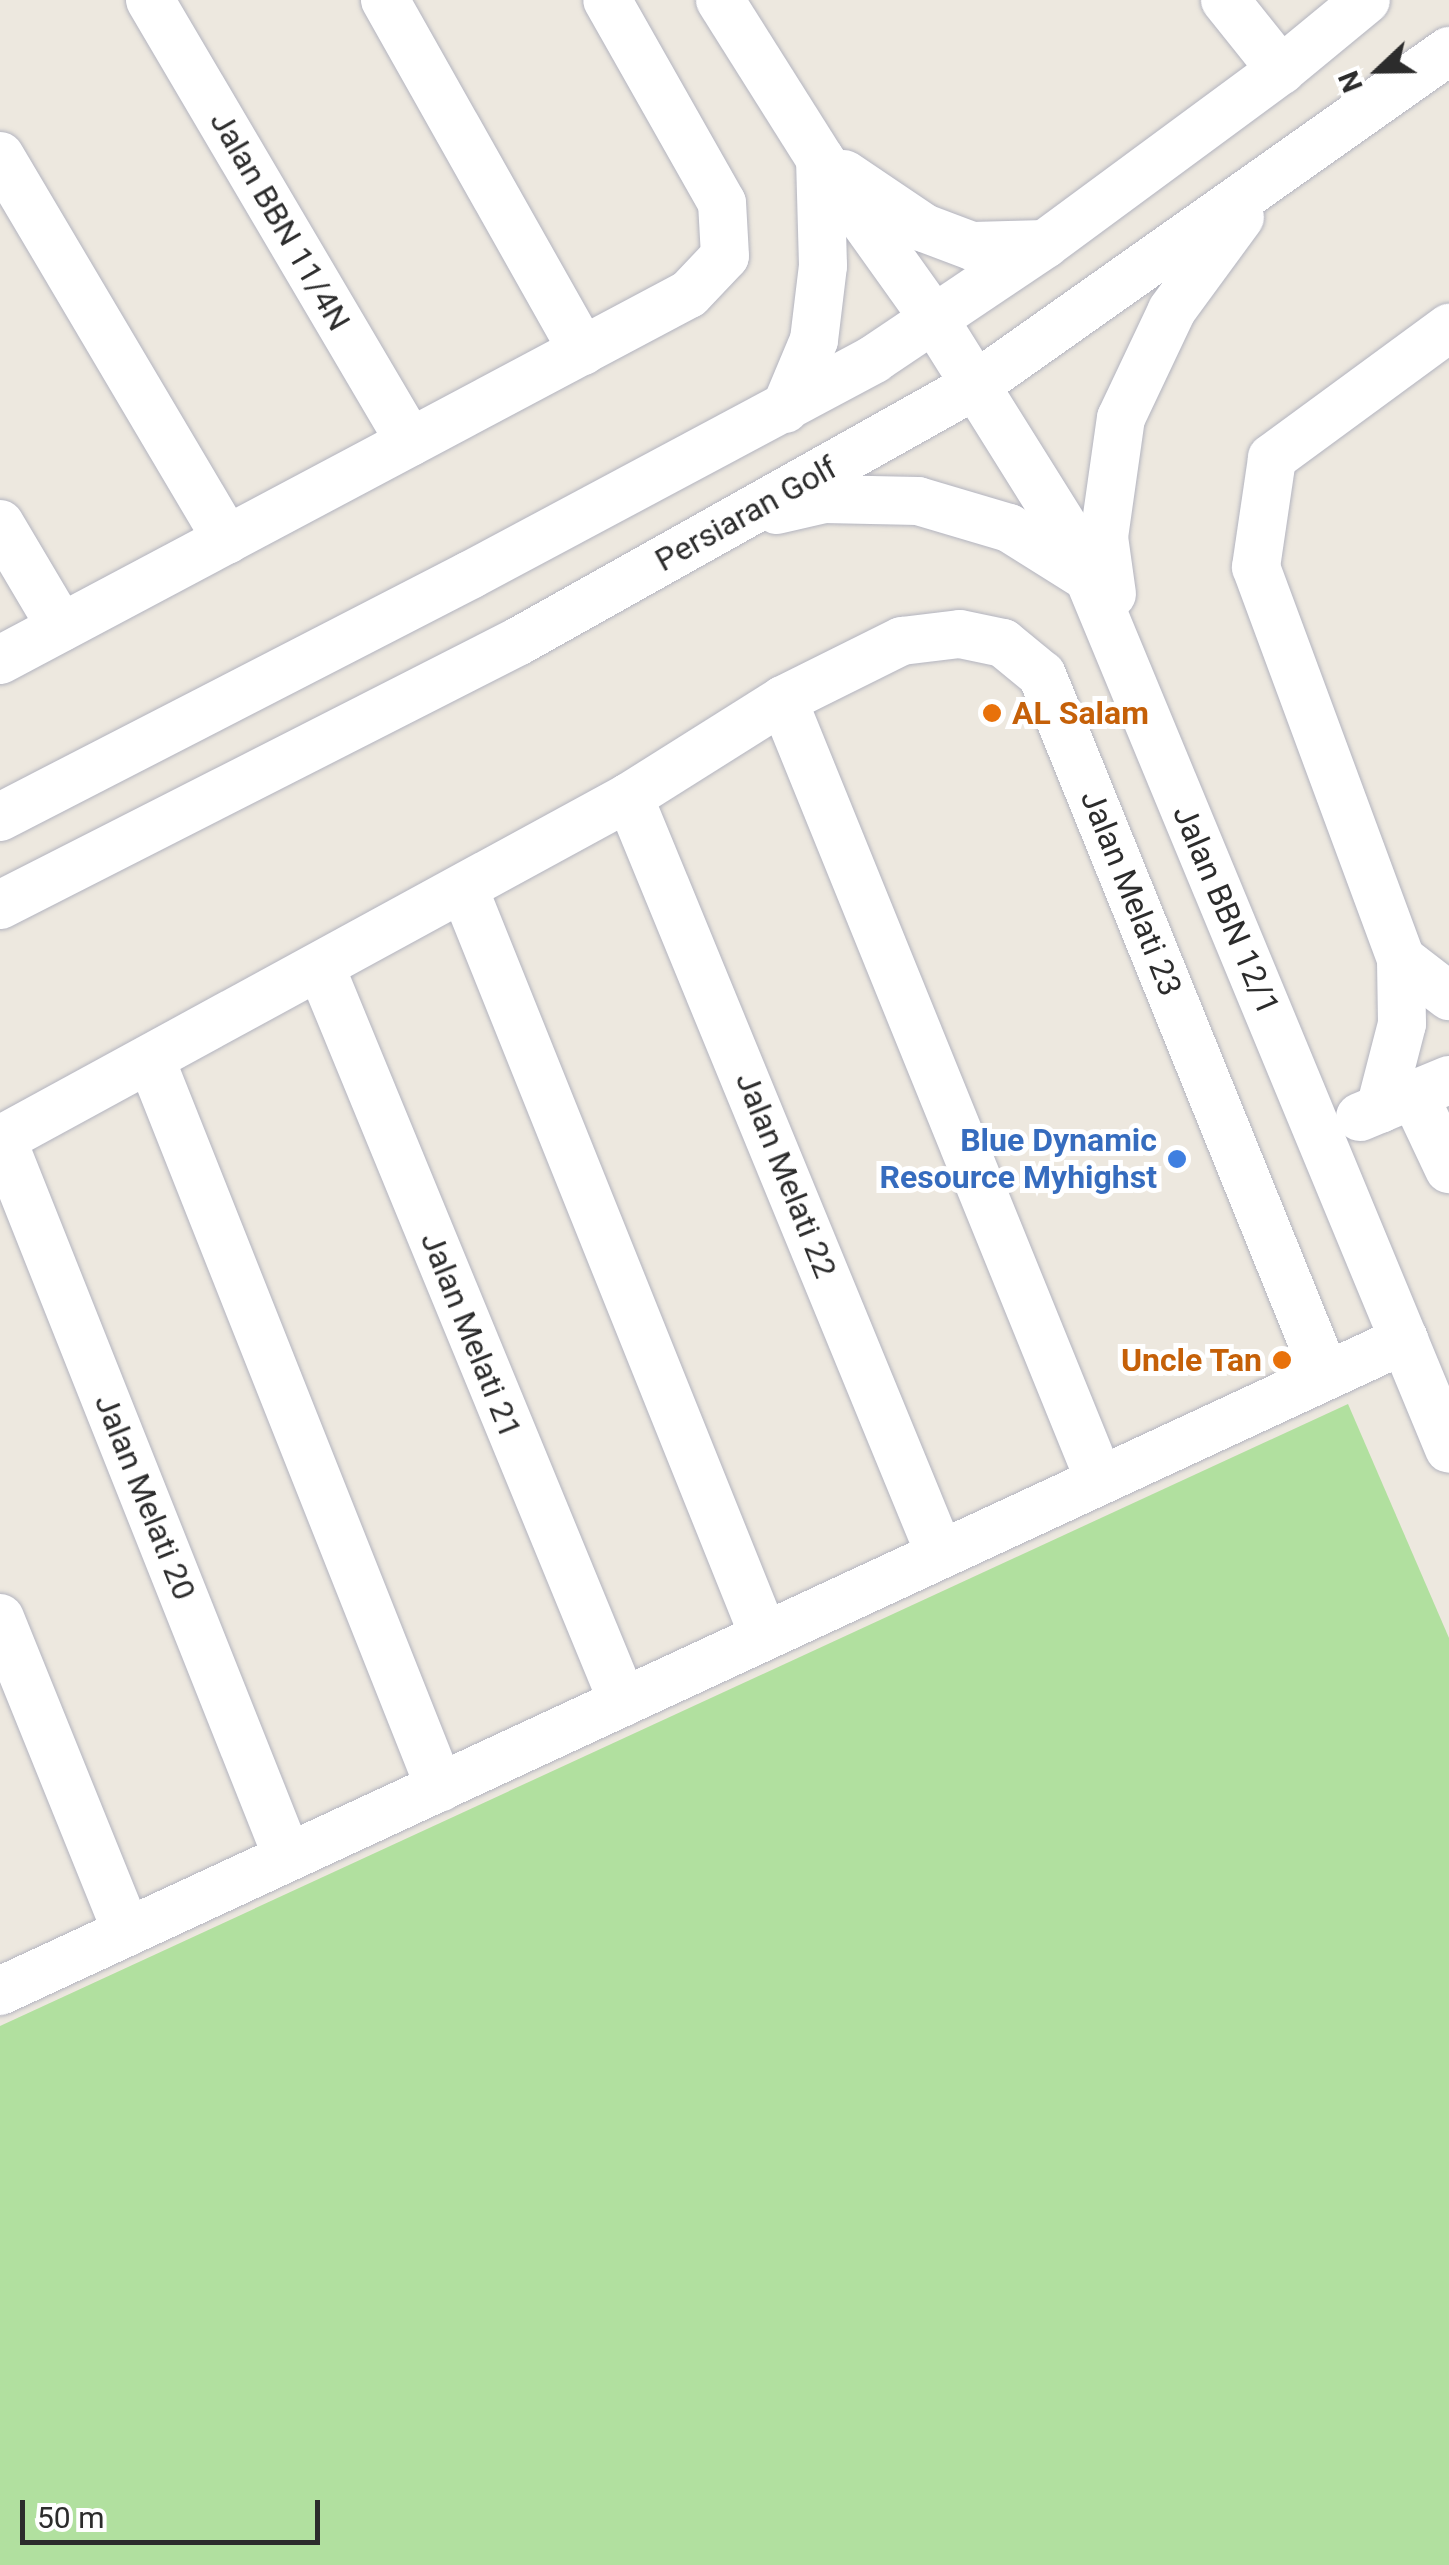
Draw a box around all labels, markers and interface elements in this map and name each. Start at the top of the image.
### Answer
north arrow [1329,20,1429,120]
text: N [1332,66,1370,97]
street label: Jalan BBN 11/4N [202,105,358,337]
street label: Persiaran Golf [648,448,844,580]
place label: AL Salam [1012,694,1149,732]
marker: AL Salam [981,702,1003,724]
street label: Jalan Melati 23 [1072,785,1190,1001]
street label: Jalan BBN 12/1 [1165,800,1287,1020]
street label: Jalan Melati 22 [727,1067,845,1283]
place label: Blue Dynamic Resource Myhighst [879,1122,1157,1197]
marker: Blue Dynamic Resource Myhighst [1166,1148,1188,1170]
street label: Jalan Melati 21 [412,1227,530,1443]
place label: Uncle Tan [1120,1341,1262,1379]
marker: Uncle Tan [1271,1349,1293,1371]
street label: Jalan Melati 20 [86,1389,204,1605]
scale bar [25,2480,325,2542]
text: 50 m [37,2500,104,2535]

